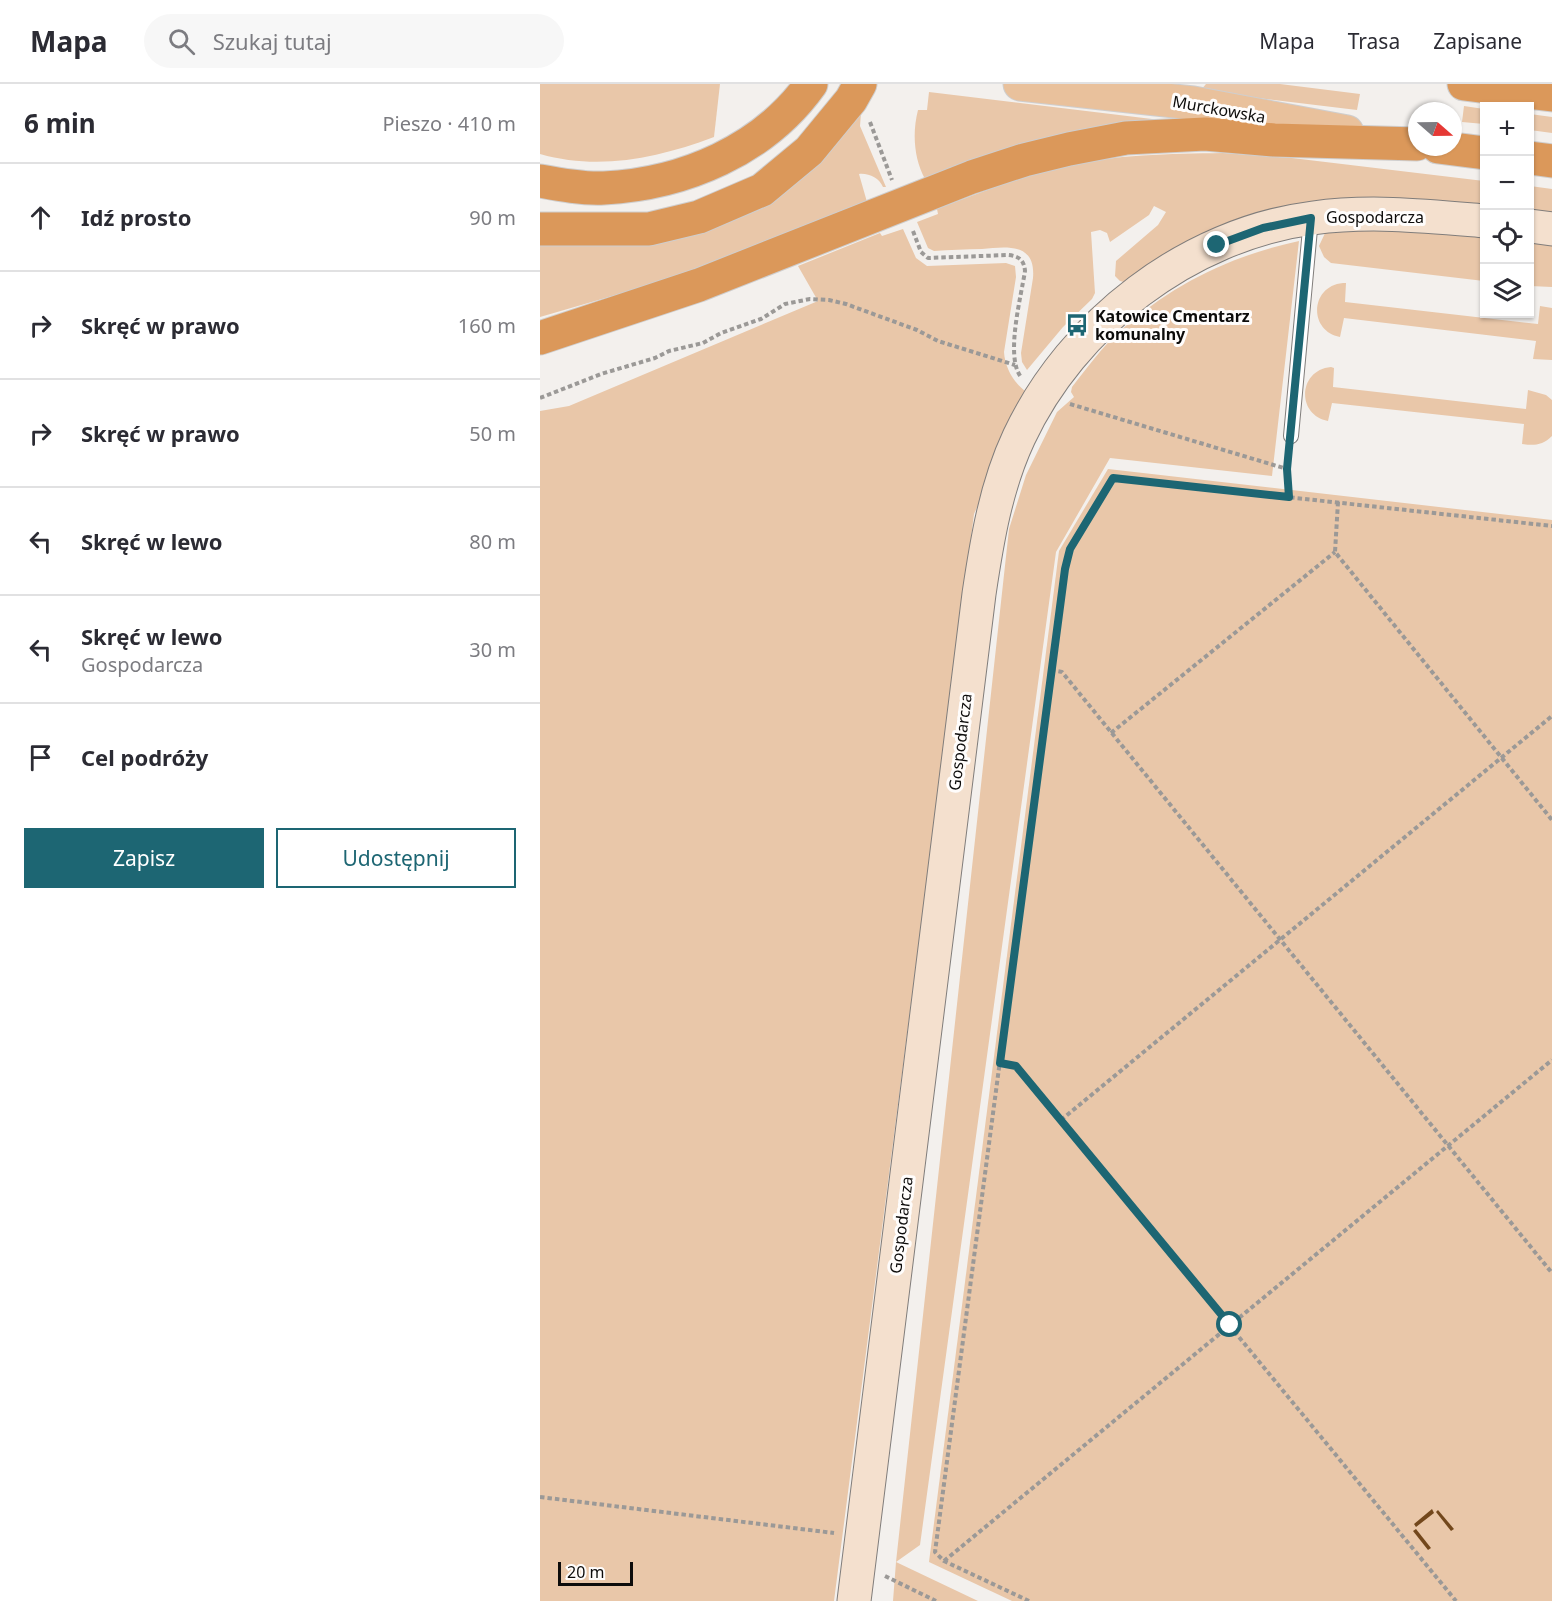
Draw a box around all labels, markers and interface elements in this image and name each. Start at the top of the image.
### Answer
search box [144,14,564,68]
text: Mapa [30,22,108,60]
icon: search [165,25,198,58]
text: Szukaj tutaj [213,26,332,56]
text: Mapa [1259,27,1315,55]
text: Trasa [1348,27,1400,55]
text: Zapisane [1433,27,1522,55]
street label: Murckowska [1171,90,1267,128]
north arrow [1408,102,1462,156]
map controls [1480,102,1534,318]
button: + [1480,102,1534,156]
text: 6 min [24,105,96,141]
text: Pieszo · 410 m [382,110,516,137]
button: − [1480,156,1534,210]
icon: ahead [24,201,57,234]
text: Idź prosto [81,202,191,232]
text: 90 m [469,204,516,231]
street label: Gospodarcza [1326,206,1424,228]
button: locate [1480,210,1534,264]
route end [1203,231,1229,257]
button: layers [1480,264,1534,318]
place label: Katowice Cmentarz komunalny [1095,305,1250,345]
icon: right [24,309,57,342]
text: Skręć w prawo [81,310,240,340]
text: 160 m [458,312,516,339]
bus stop icon: Katowice Cmentarz komunalny [1064,312,1090,338]
icon: right [24,417,57,450]
text: Skręć w prawo [81,418,240,448]
text: 50 m [469,420,516,447]
icon: left [24,525,57,558]
text: Skręć w lewo [81,526,223,556]
text: 80 m [469,528,516,555]
text: Skręć w lewo [81,621,223,651]
icon: left [24,633,57,666]
text: 30 m [469,636,516,663]
text: Gospodarcza [81,651,203,678]
street label: Gospodarcza [943,692,977,792]
icon: arrive [24,741,57,774]
text: Cel podróży [81,742,208,772]
button: Zapisz [24,828,264,888]
button: Udostępnij [276,828,516,888]
street label: Gospodarcza [884,1175,918,1275]
route start [1216,1311,1242,1337]
scale bar [558,1559,633,1586]
text: 20 m [567,1561,604,1583]

